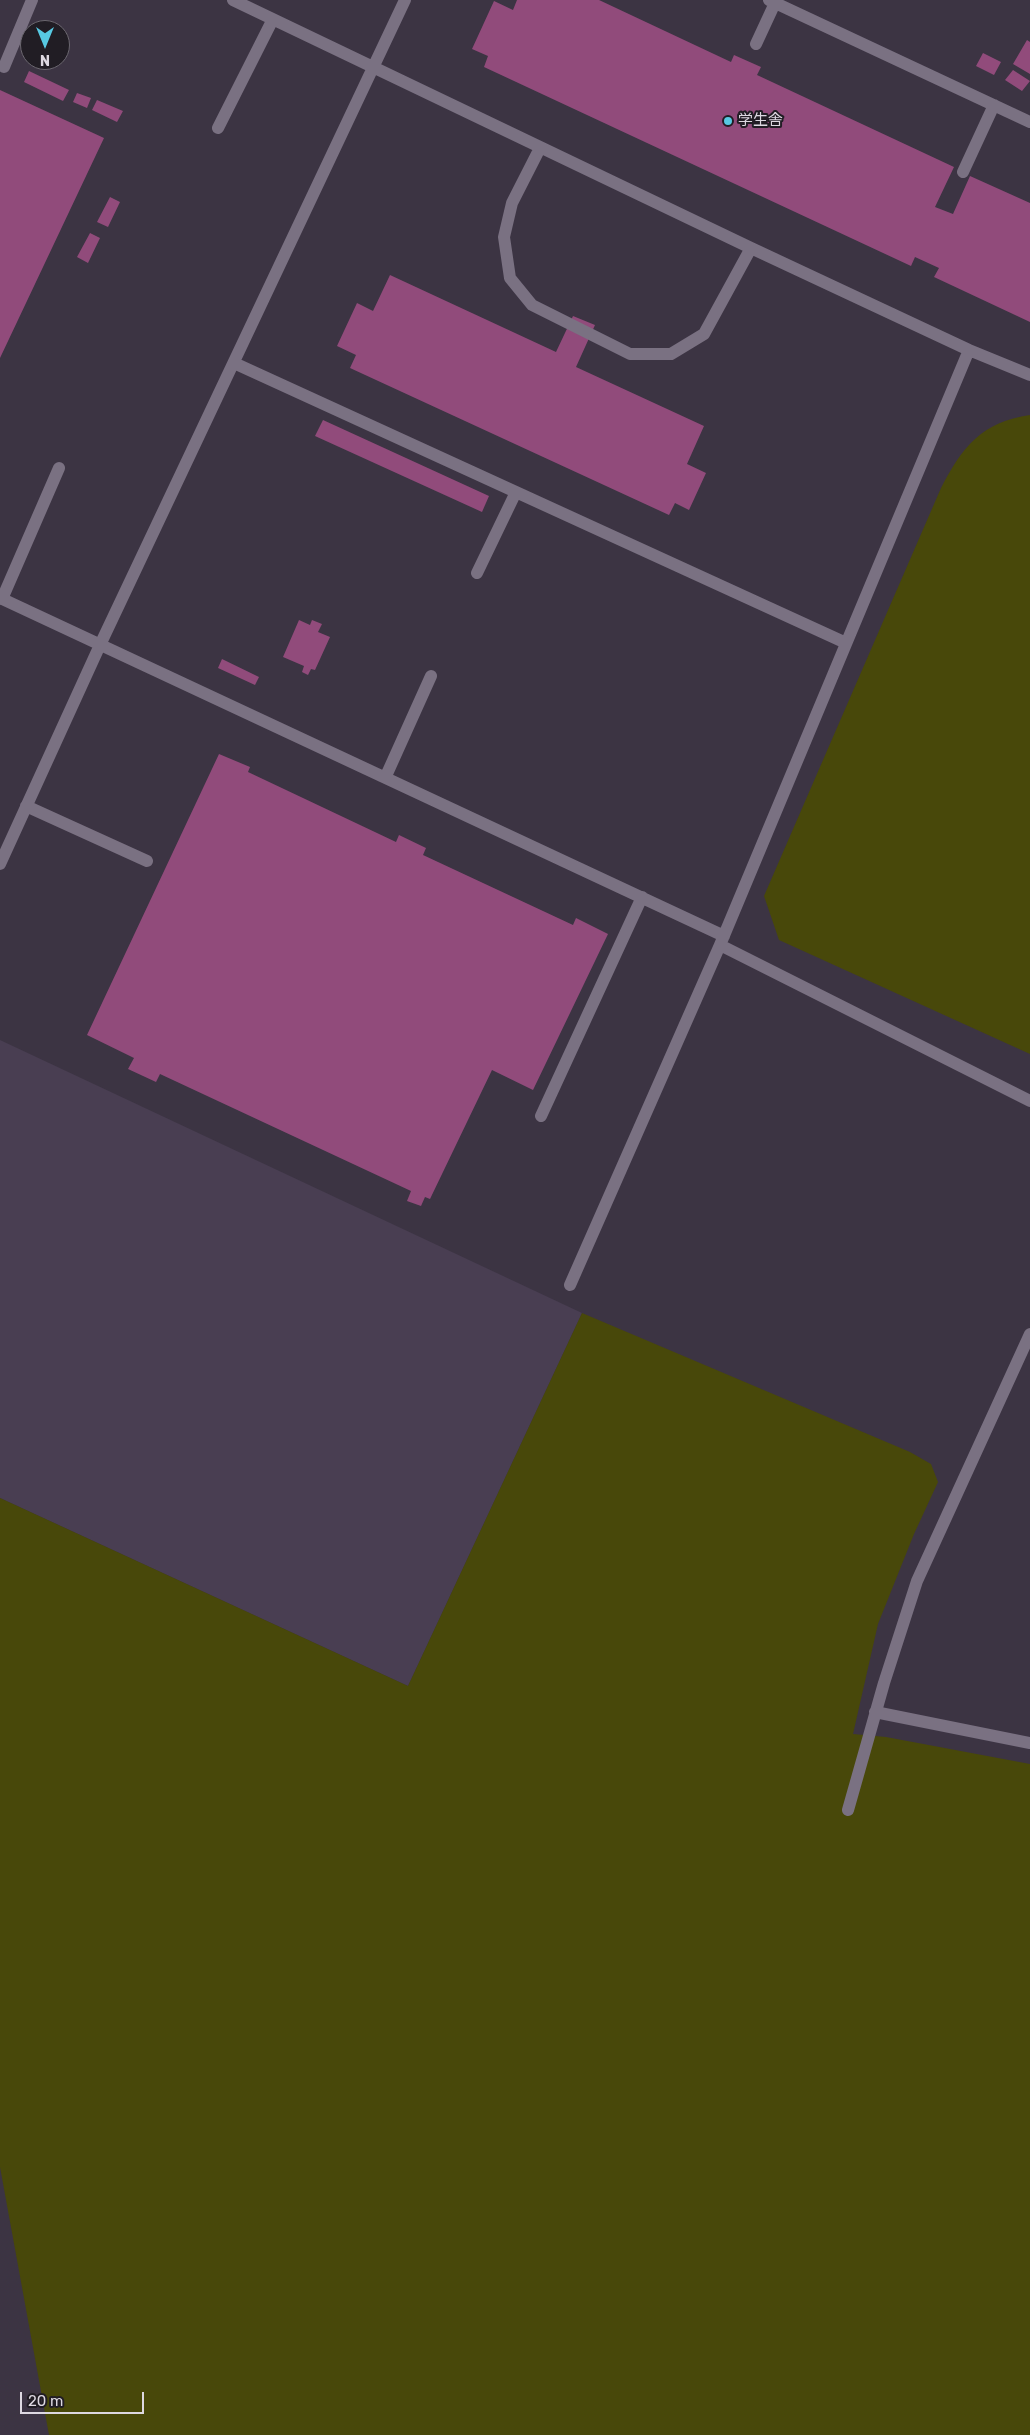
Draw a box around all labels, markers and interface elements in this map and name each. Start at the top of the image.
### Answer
north arrow [20,20,70,70]
text: N [40,51,50,68]
place label: 学生舎 [738,112,783,130]
marker: 学生舎 [722,115,734,127]
scale bar [22,2382,146,2414]
text: 20 m [28,2392,63,2410]

